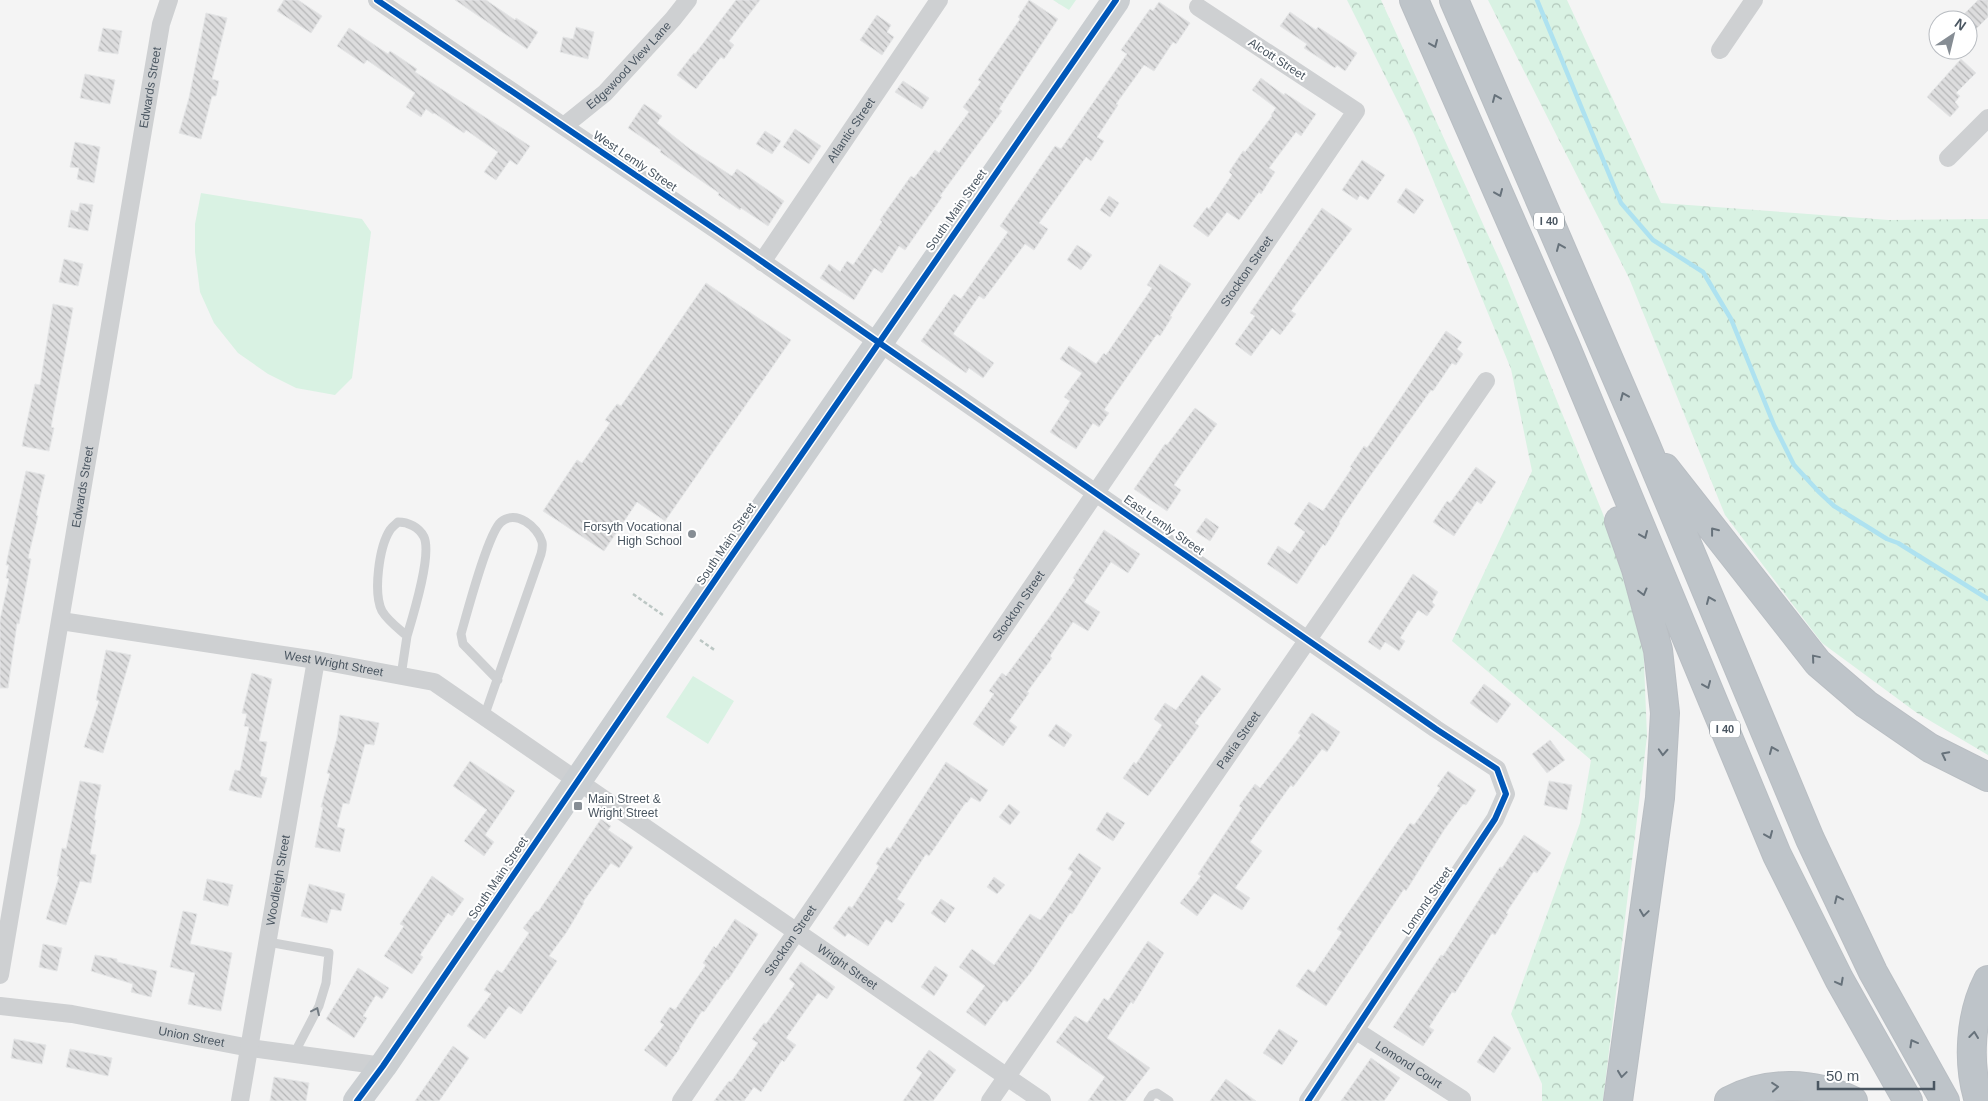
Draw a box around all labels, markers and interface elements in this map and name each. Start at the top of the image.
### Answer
north arrow [1928,10,1978,60]
text: N [1952,15,1969,34]
street label: Edgewood View Lane [584,19,674,112]
street label: Alcott Street [1246,35,1309,83]
one-way arrow [1428,39,1439,48]
street label: Edwards Street [136,45,164,129]
one-way arrow [1491,94,1502,103]
street label: Atlantic Street [824,95,878,165]
street label: West Lemly Street [591,128,680,195]
street label: South Main Street [923,166,990,253]
one-way arrow [1492,188,1503,197]
road number: I 40 [1534,212,1564,230]
street label: Stockton Street [1218,233,1276,309]
one-way arrow [1556,243,1566,252]
one-way arrow [1620,392,1631,401]
street label: Edwards Street [69,445,96,529]
street label: East Lemly Street [1121,492,1207,558]
street label: South Main Street [693,500,759,588]
place label: Forsyth Vocational High School [583,520,682,548]
marker: Forsyth Vocational High School [686,528,698,540]
one-way arrow [1712,528,1720,537]
one-way arrow [1638,531,1648,539]
street label: Stockton Street [990,568,1048,644]
one-way arrow [1637,587,1647,595]
one-way arrow [1706,596,1716,605]
street label: West Wright Street [283,648,385,680]
one-way arrow [1812,655,1821,664]
one-way arrow [1701,681,1711,689]
street label: Patria Street [1214,708,1264,772]
road number: I 40 [1710,721,1740,738]
one-way arrow [1768,746,1779,755]
one-way arrow [1657,748,1668,756]
one-way arrow [1941,751,1950,761]
place label: Main Street & Wright Street [588,792,661,820]
marker: Main Street & Wright Street [572,800,584,812]
one-way arrow [1763,830,1774,839]
street label: Woodleigh Street [263,833,293,927]
street label: South Main Street [465,834,531,922]
street label: Lomond Street [1399,864,1455,938]
one-way arrow [1834,895,1844,904]
street label: Stockton Street [761,902,820,979]
one-way arrow [1639,909,1650,917]
street label: Wright Street [815,941,881,993]
one-way arrow [1834,976,1844,985]
one-way arrow [310,1007,320,1016]
street label: Union Street [157,1024,226,1050]
one-way arrow [1968,1031,1979,1039]
street label: Lomond Court [1373,1038,1445,1092]
one-way arrow [1909,1040,1919,1049]
scale bar [1818,1058,1934,1090]
text: 50 m [1826,1067,1859,1084]
one-way arrow [1617,1070,1628,1078]
one-way arrow [1771,1082,1779,1093]

